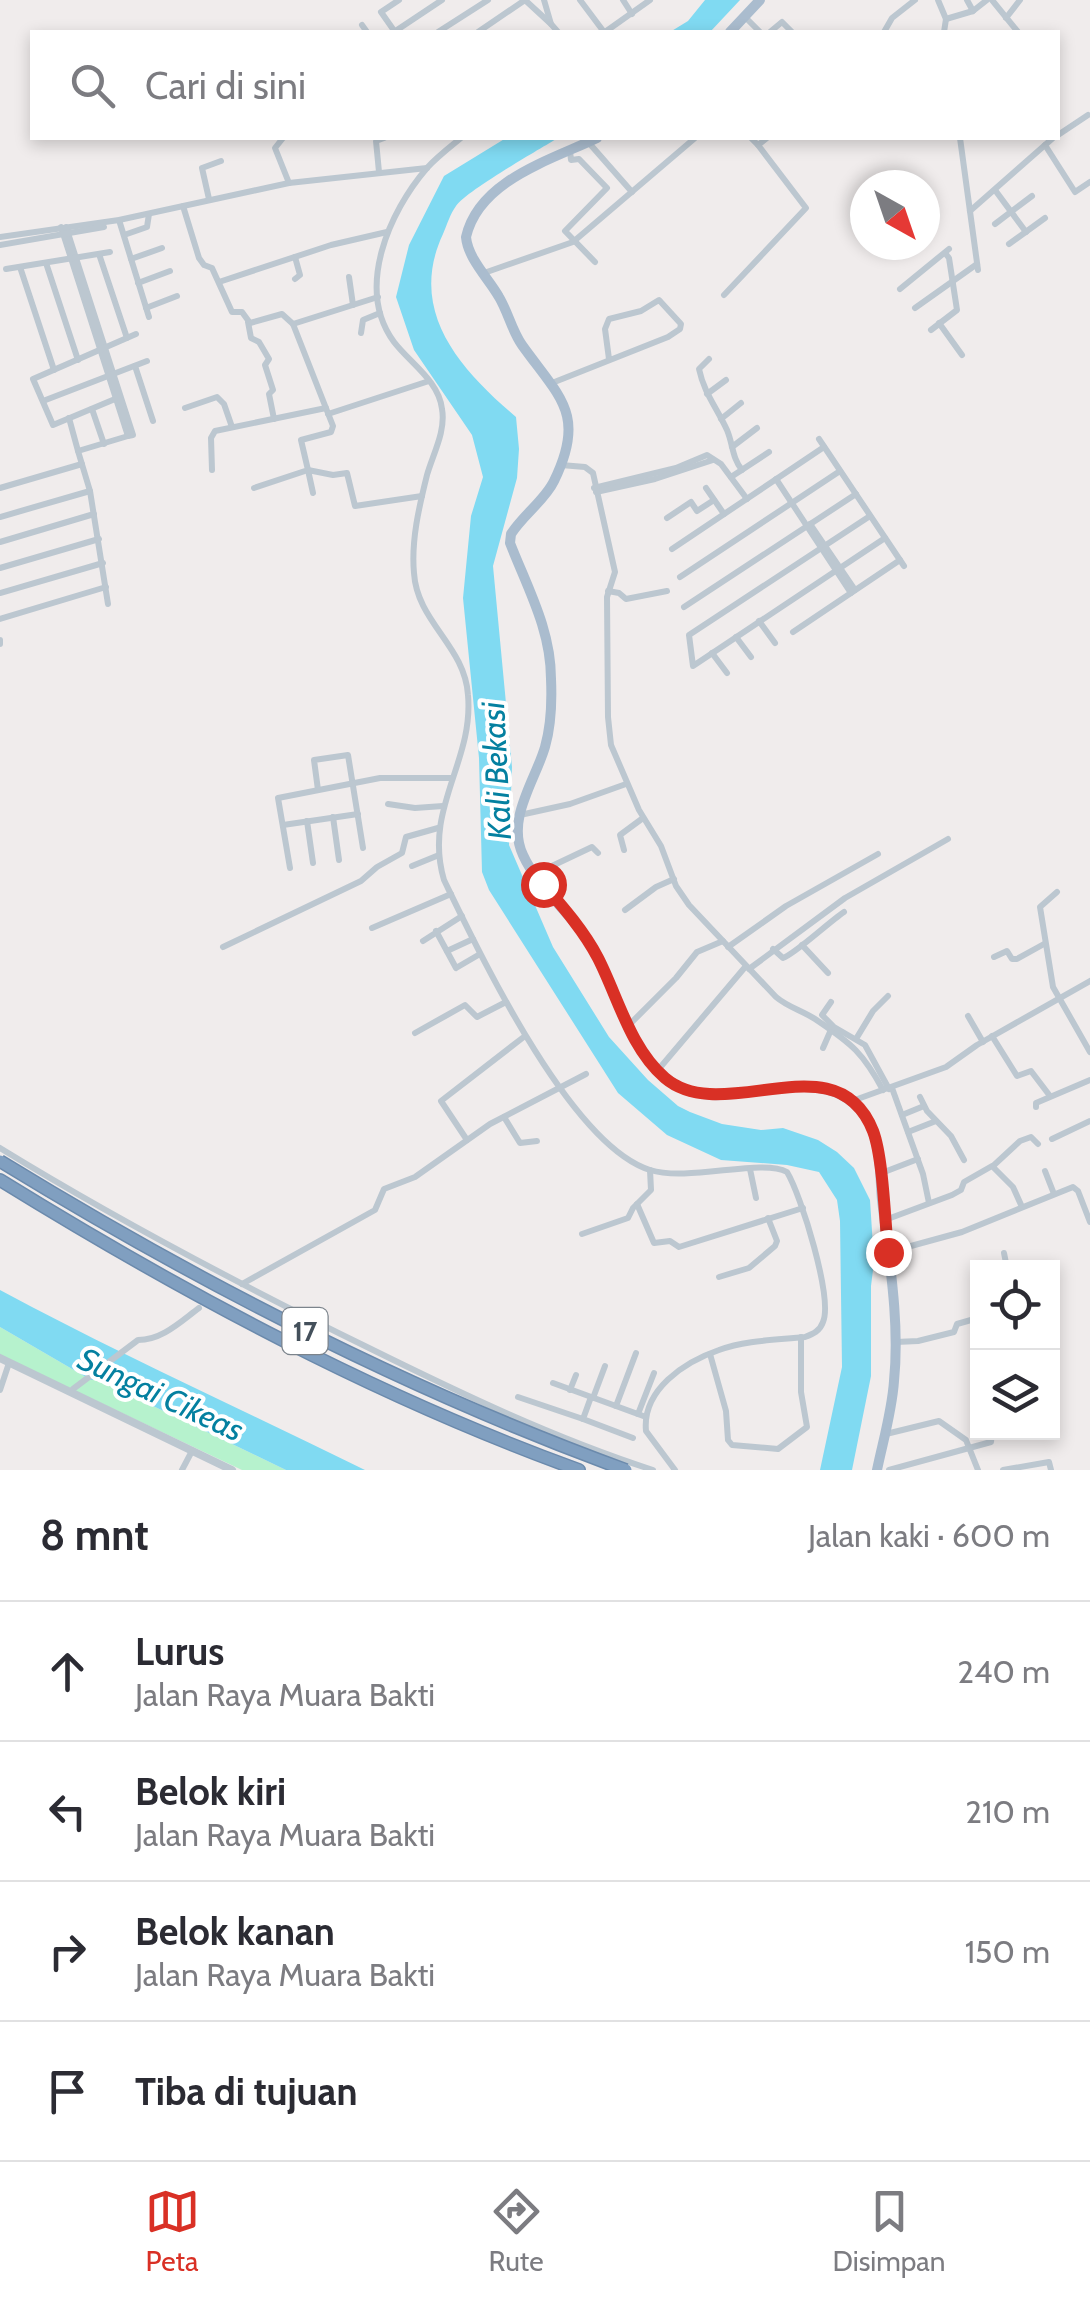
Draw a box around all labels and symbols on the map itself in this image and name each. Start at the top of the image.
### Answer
north arrow [850,170,940,260]
water label: Kali Bekasi [473,700,519,841]
route start [521,862,567,908]
route end [866,1230,912,1276]
road number: 17 [282,1308,328,1354]
water label: Sungai Cikeas [72,1339,250,1449]

